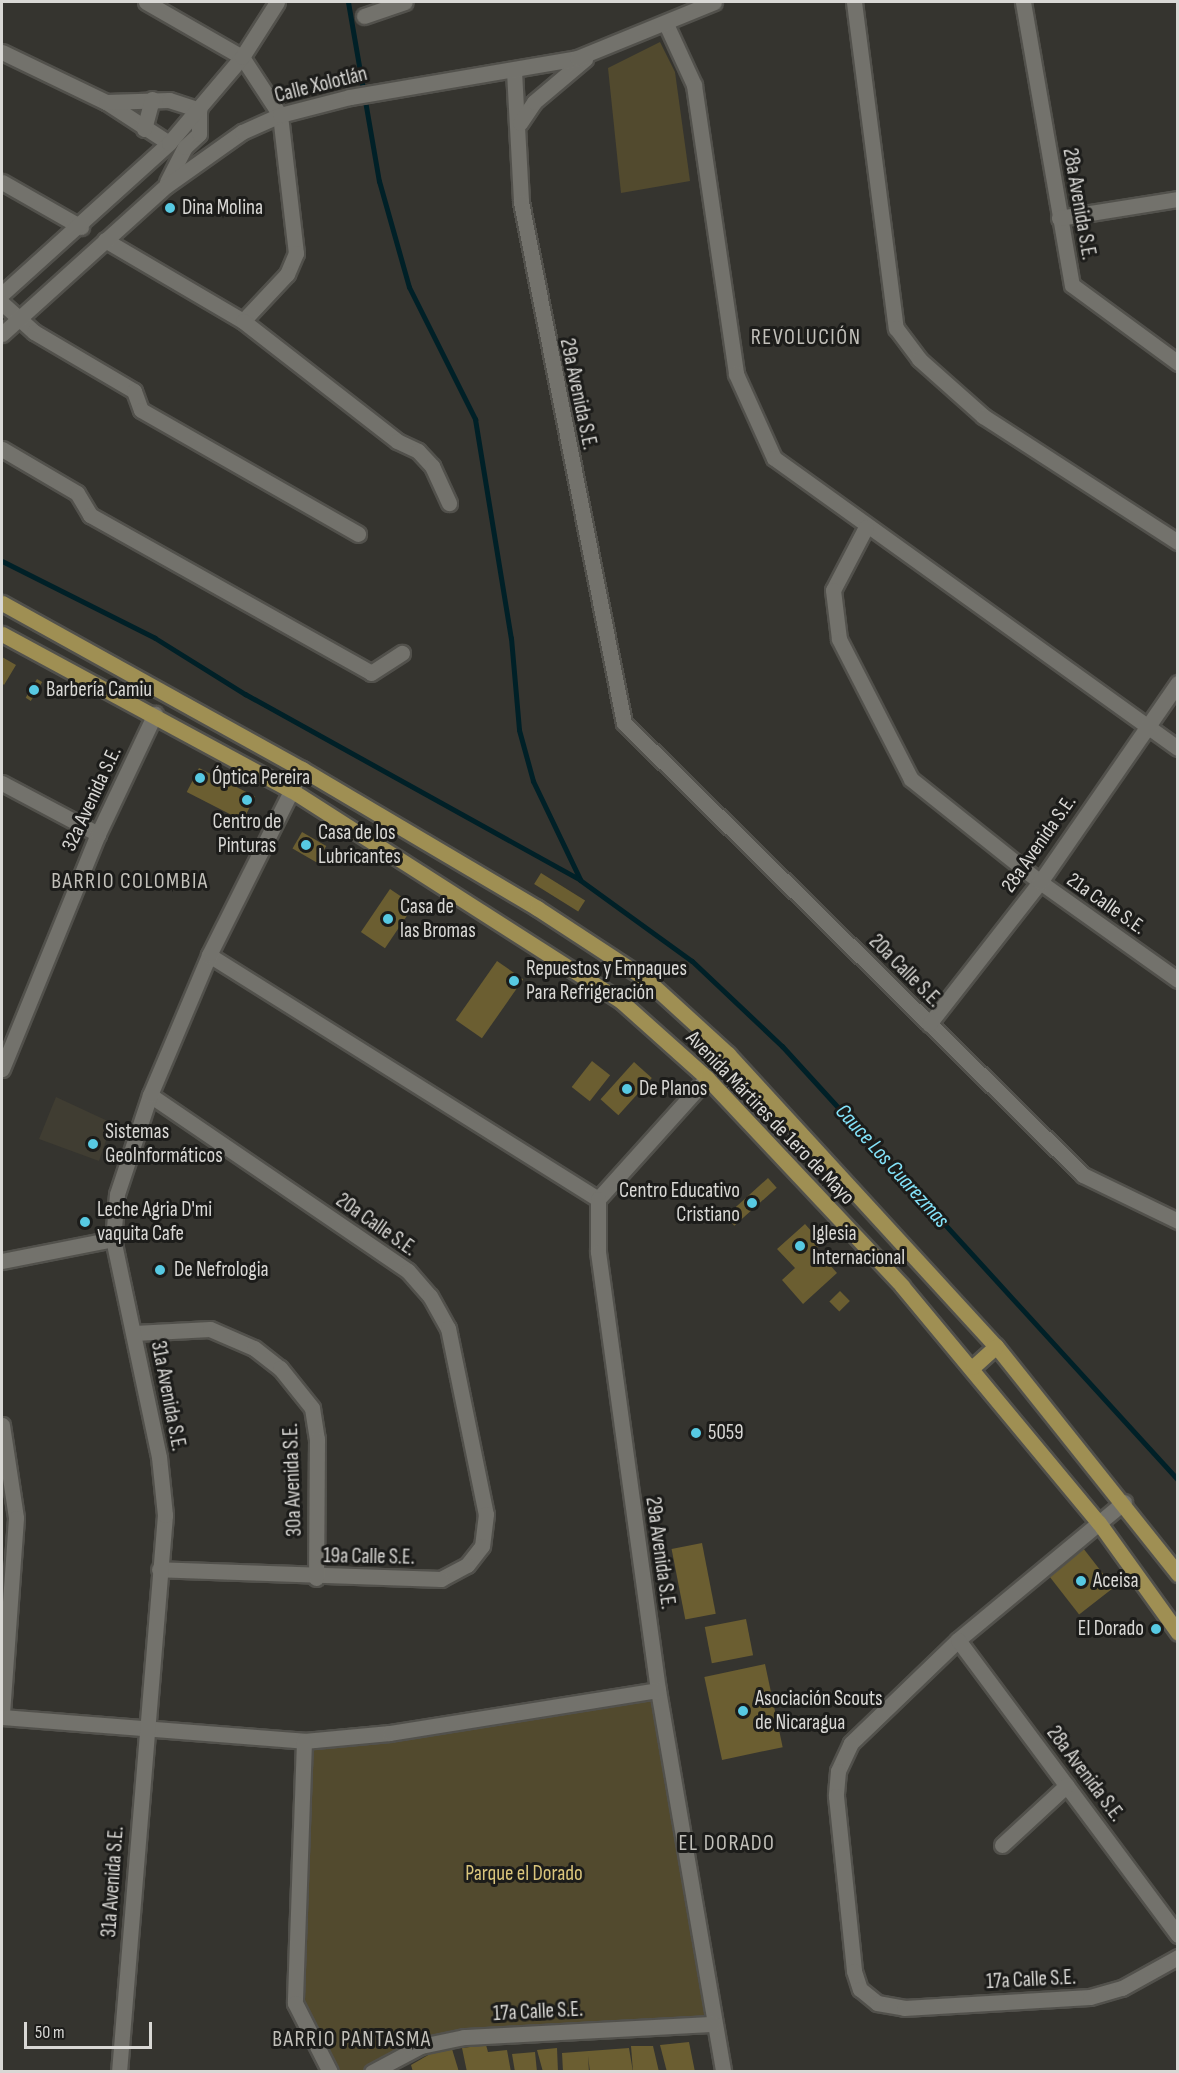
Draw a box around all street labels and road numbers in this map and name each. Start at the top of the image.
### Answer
street label: Calle Xolotlán [272,61,370,109]
street label: 28a Avenida S.E. [1057,146,1101,262]
street label: 29a Avenida S.E. [554,336,602,452]
street label: 32a Avenida S.E. [57,743,127,855]
street label: 28a Avenida S.E. [996,790,1082,898]
street label: 21a Calle S.E. [1062,868,1150,940]
street label: 20a Calle S.E. [863,929,947,1013]
street label: Avenida Mártires de 1ero de Mayo [680,1026,860,1210]
street label: 20a Calle S.E. [331,1188,421,1262]
street label: 31a Avenida S.E. [145,1339,191,1453]
street label: 30a Avenida S.E. [278,1423,308,1537]
street label: 29a Avenida S.E. [640,1495,680,1611]
street label: 19a Calle S.E. [323,1544,415,1570]
street label: 28a Avenida S.E. [1041,1721,1129,1827]
street label: 31a Avenida S.E. [97,1826,129,1938]
street label: 17a Calle S.E. [985,1965,1077,1995]
street label: 17a Calle S.E. [492,1997,584,2027]

